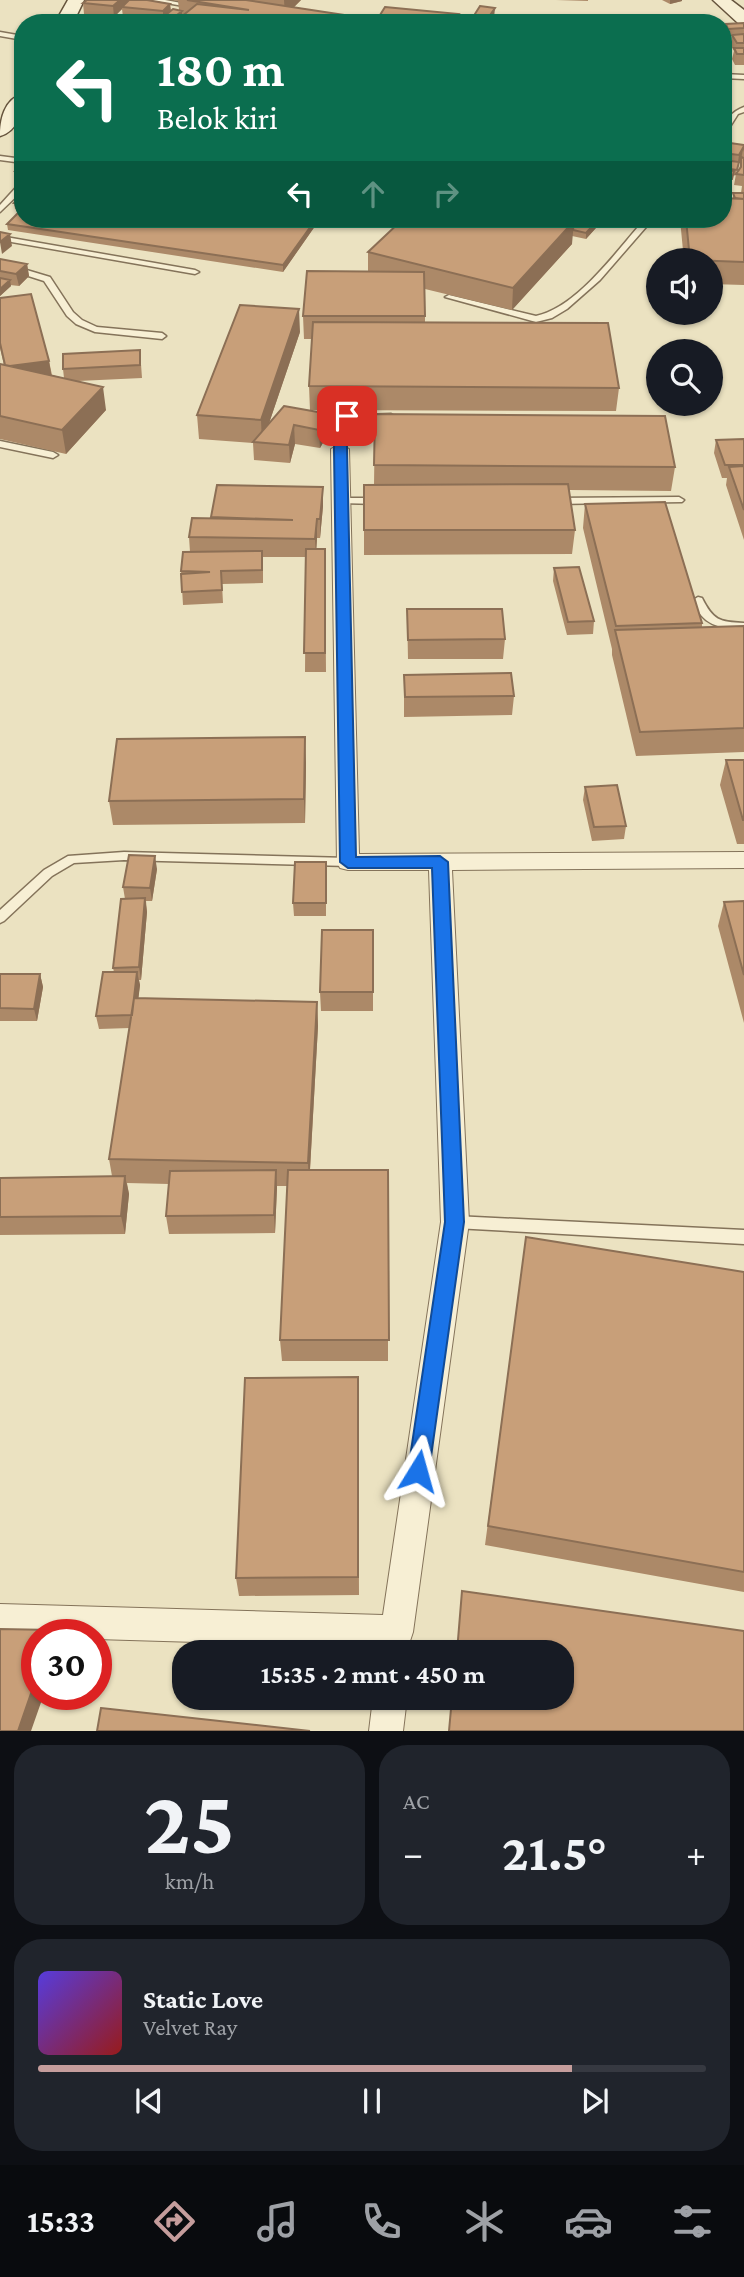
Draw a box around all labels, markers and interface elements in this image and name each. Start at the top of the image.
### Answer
icon: left [42,42,133,133]
text: 180 m [157,42,285,97]
text: Belok kiri [157,100,278,136]
icon: left [281,175,319,213]
icon: ahead [354,175,392,213]
icon: right [427,175,465,213]
map controls [646,248,723,416]
button: sound [646,248,723,325]
button: search [646,339,723,416]
pin [317,386,377,446]
icon: arrive [328,397,366,435]
position arrow [381,1434,455,1508]
speed limit sign: 30 [21,1619,112,1710]
text: 15:35 · 2 mnt · 450 m [261,1660,485,1689]
text: 25 [144,1771,235,1873]
text: AC [403,1788,430,1814]
text: 21.5° [502,1823,607,1881]
text: − [403,1832,423,1874]
text: + [686,1832,706,1874]
text: km/h [165,1868,214,1894]
text: Static Love [143,1985,263,2014]
text: Velvet Ray [143,2014,237,2040]
icon: previous [130,2082,168,2120]
icon: pause [353,2082,391,2120]
icon: next [576,2082,614,2120]
icon: directions [150,2197,199,2246]
icon: music [253,2197,302,2246]
icon: phone [357,2197,406,2246]
icon: climate [460,2197,509,2246]
icon: car [564,2197,613,2246]
icon: filters [668,2197,717,2246]
text: 15:33 [27,2203,95,2239]

